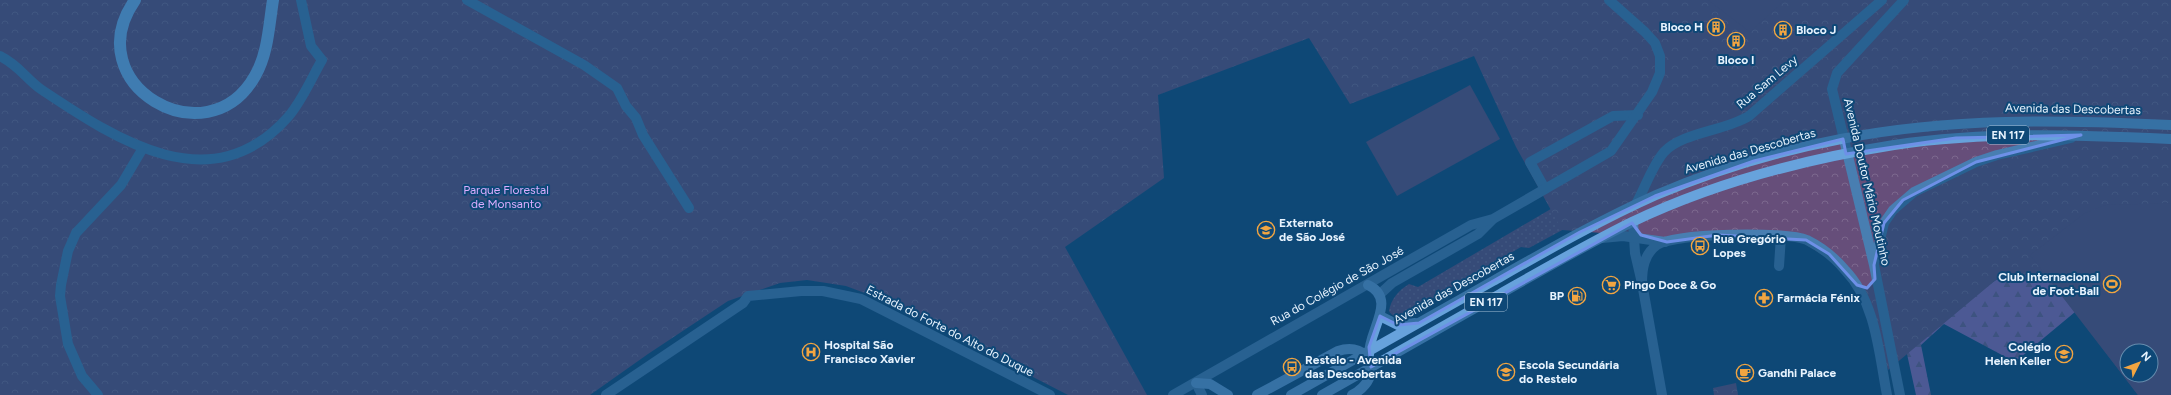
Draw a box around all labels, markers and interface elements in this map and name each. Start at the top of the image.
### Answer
building icon: Bloco H [1706,17,1726,37]
place label: Bloco H [1660,20,1703,34]
building icon: Bloco J [1773,20,1793,40]
place label: Bloco J [1796,23,1836,37]
building icon: Bloco I [1726,31,1746,51]
street label: Rua Sam Levy [1734,52,1801,112]
place label: Bloco I [1717,53,1755,67]
street label: Avenida Doutor Mário Moutinho [1841,97,1893,267]
street label: Avenida das Descobertas [2005,101,2141,117]
street label: Avenida das Descobertas [1683,125,1818,176]
road number: EN 117 [1987,126,2029,144]
park label: Parque Florestal de Monsanto [463,183,549,211]
place label: Externato de São José [1279,216,1345,244]
school or university icon: Externato de São José [1256,220,1276,240]
place label: Rua Gregório Lopes [1713,232,1786,260]
bus stop icon: Rua Gregório Lopes [1690,236,1710,256]
street label: Rua do Colégio de São José [1268,243,1406,328]
street label: Avenida das Descobertas [1391,249,1517,327]
place label: Club Internacional de Foot-Ball [1998,270,2099,298]
sports icon: Club Internacional de Foot-Ball [2102,274,2122,294]
supermarket icon: Pingo Doce & Go [1601,275,1621,295]
place label: Pingo Doce & Go [1624,278,1716,292]
street label: Estrada do Forte do Alto do Duque [864,282,1037,380]
fuel station icon: BP [1567,286,1587,306]
pharmacy icon: Farmácia Fénix [1754,288,1774,308]
place label: BP [1549,289,1565,303]
place label: Farmácia Fénix [1777,291,1860,305]
road number: EN 117 [1465,293,1507,311]
place label: Hospital São Francisco Xavier [824,338,915,366]
place label: Colégio Helen Keller [1985,340,2051,368]
hospital icon: Hospital São Francisco Xavier [801,342,821,362]
north arrow [2119,343,2159,383]
school or university icon: Colégio Helen Keller [2054,344,2074,364]
text: N [2138,349,2154,364]
place label: Restelo - Avenida das Descobertas [1305,353,1402,381]
bus stop icon: Restelo - Avenida das Descobertas [1282,357,1302,377]
place label: Escola Secundária do Restelo [1519,358,1619,386]
school or university icon: Escola Secundária do Restelo [1496,362,1516,382]
cafe icon: Gandhi Palace [1735,363,1755,383]
place label: Gandhi Palace [1758,366,1837,380]

